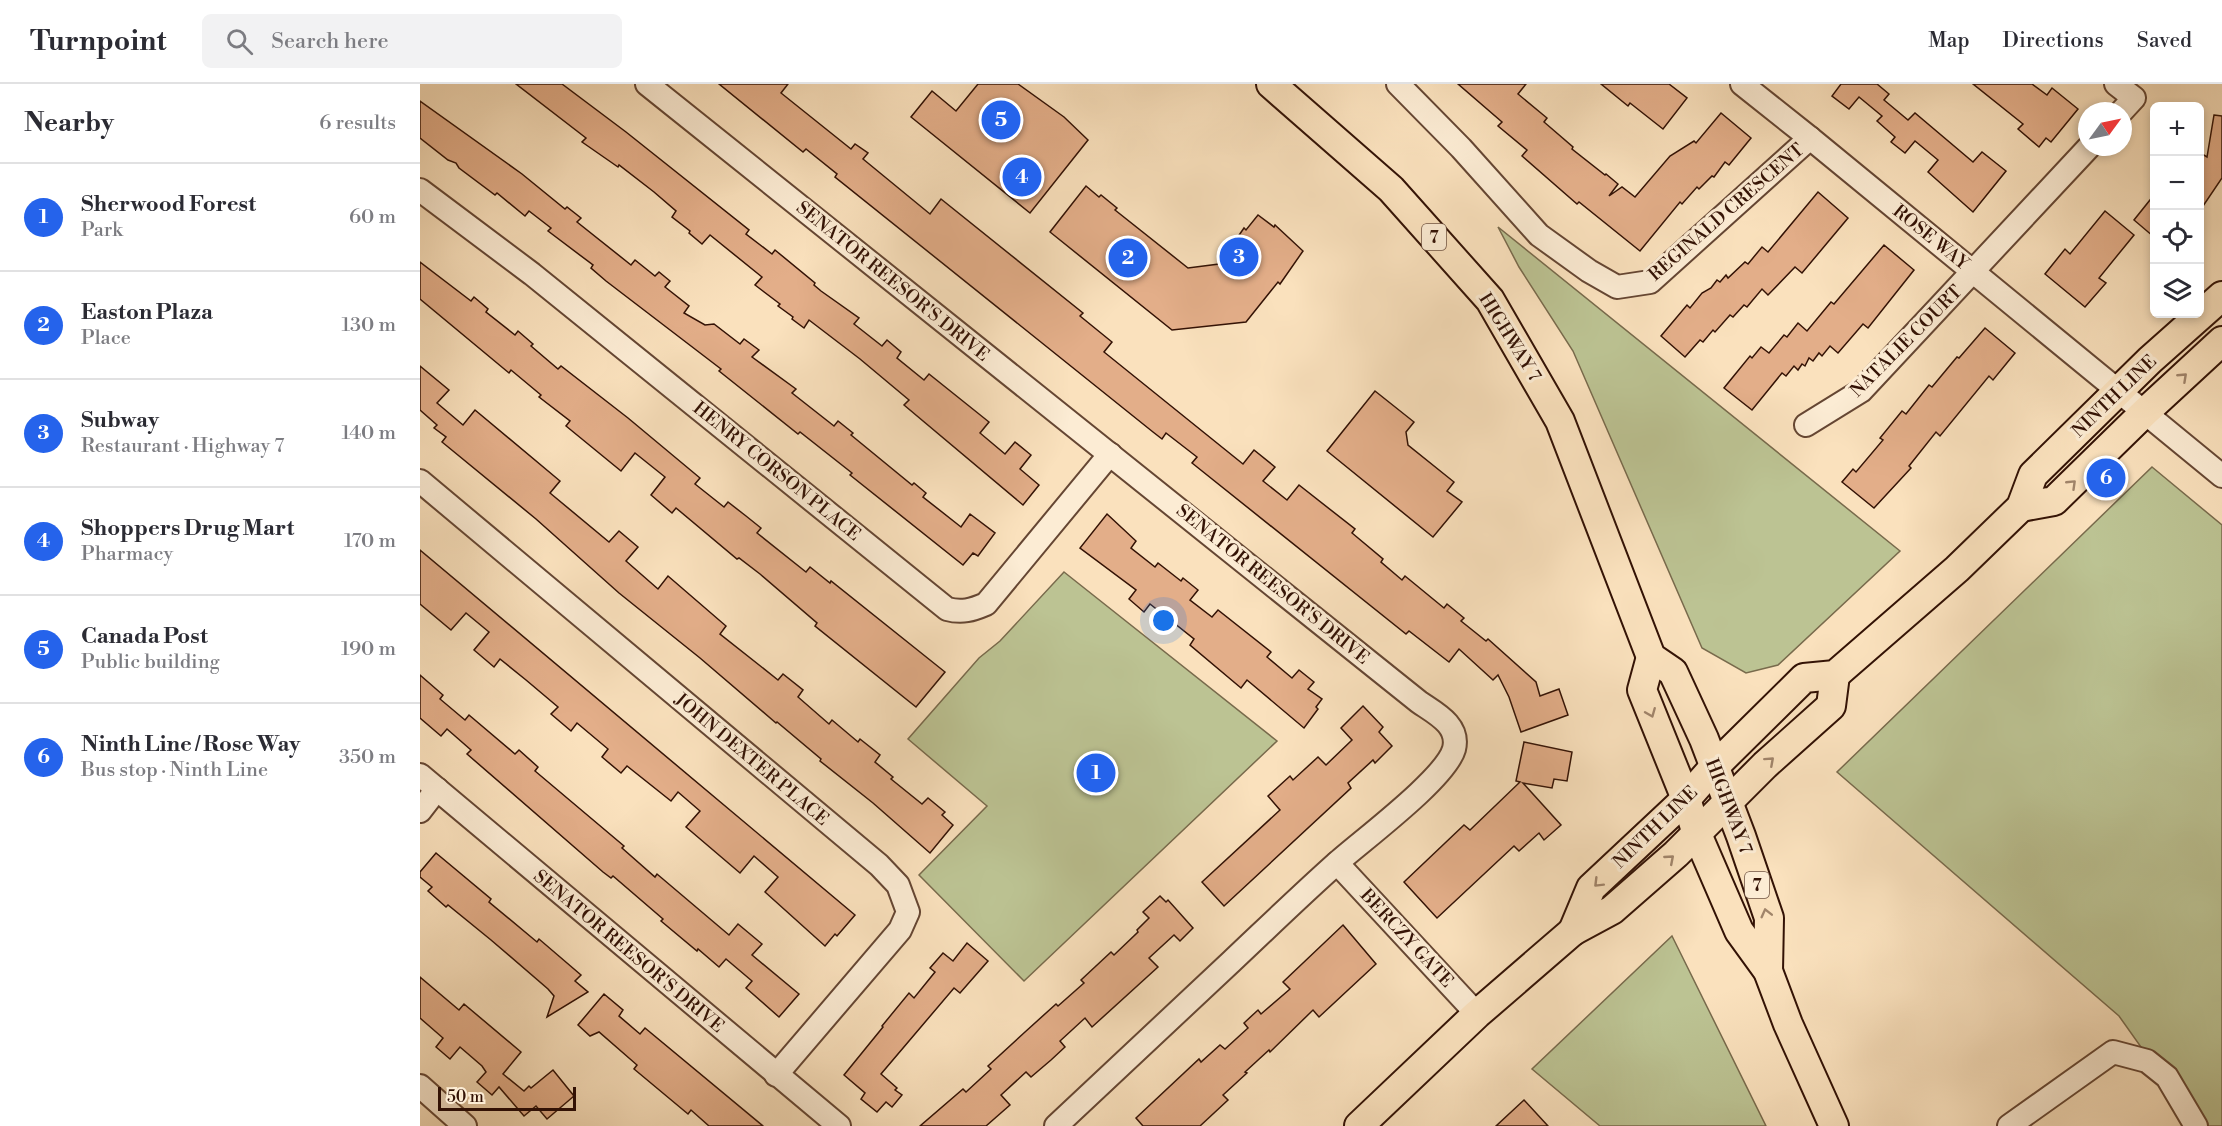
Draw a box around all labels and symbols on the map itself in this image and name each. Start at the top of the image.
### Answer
pin: 5 [982,98,1020,142]
north arrow [2078,102,2132,156]
street label: REGINALD CRESCENT [1644,138,1809,286]
pin: 4 [1002,154,1042,200]
street label: SENATOR REESOR'S DRIVE [792,196,994,366]
street label: ROSE WAY [1888,200,1974,276]
road number: 7 [1422,224,1446,250]
pin: 3 [1220,234,1258,279]
pin: 2 [1108,236,1148,280]
street label: NATALIE COURT [1845,280,1968,402]
street label: HIGHWAY 7 [1473,289,1546,386]
street label: NINTH LINE [2067,350,2162,442]
one-way arrow [2176,373,2187,384]
street label: HENRY CORSON PLACE [688,397,865,546]
pin: 6 [2086,456,2126,500]
one-way arrow [2065,480,2076,491]
street label: SENATOR REESOR'S DRIVE [1172,499,1374,669]
your location [1149,606,1178,635]
street label: JOHN DEXTER PLACE [669,687,834,831]
one-way arrow [1644,706,1656,717]
pin: 1 [1076,750,1116,796]
street label: HIGHWAY 7 [1700,755,1757,857]
one-way arrow [1763,757,1774,768]
street label: NINTH LINE [1608,781,1703,873]
one-way arrow [1663,855,1674,866]
street label: SENATOR REESOR'S DRIVE [529,865,729,1038]
road number: 7 [1745,872,1769,898]
one-way arrow [1594,875,1605,886]
street label: BERCZY GATE [1354,883,1458,992]
one-way arrow [1761,908,1774,918]
scale bar [438,1084,576,1112]

